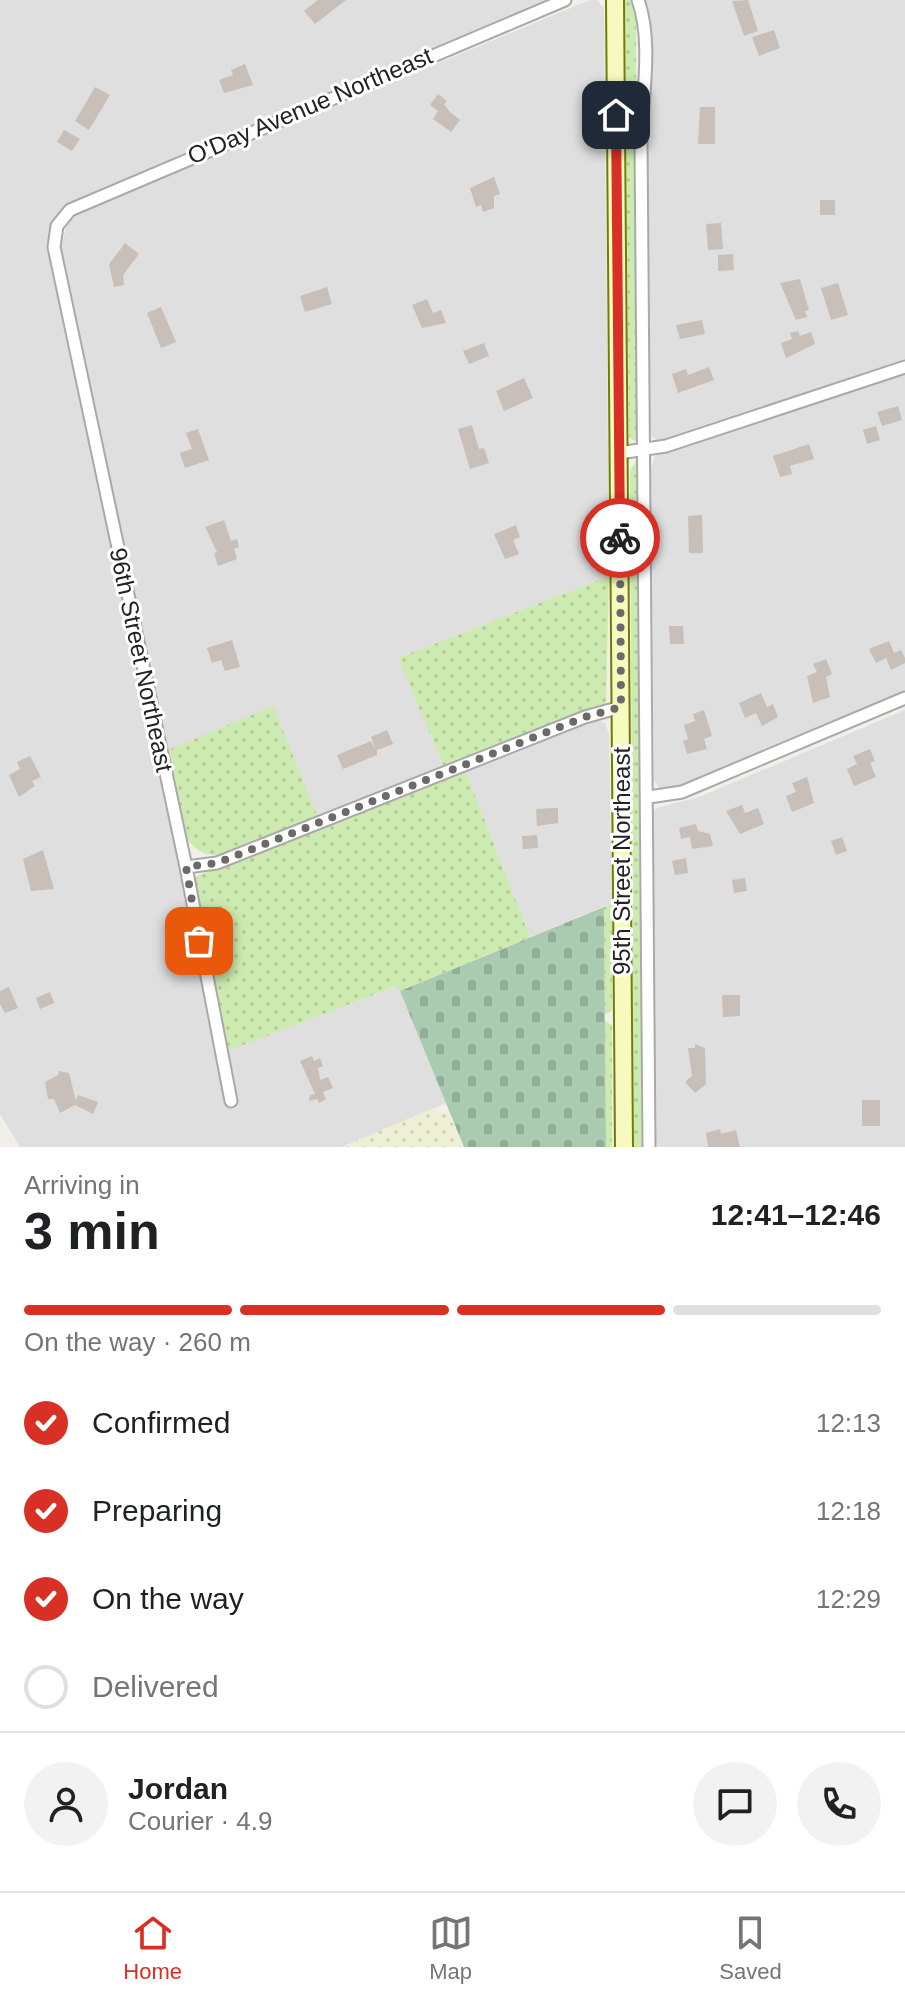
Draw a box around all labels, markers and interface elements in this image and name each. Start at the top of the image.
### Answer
street label: O'Day Avenue Northeast [183,42,436,169]
pin [582,81,650,149]
icon: home [594,93,638,137]
courier [580,498,660,578]
icon: bike [598,516,642,560]
street label: 96th Street Northeast [105,546,178,775]
street label: 95th Street Northeast [608,747,635,975]
pin [165,907,233,975]
icon: bag [177,919,221,963]
text: Arriving in [24,1170,140,1200]
text: 12:41–12:46 [711,1198,881,1231]
text: 3 min [24,1202,160,1260]
text: On the way · 260 m [24,1327,251,1357]
icon: check [24,1401,68,1445]
text: Confirmed [92,1406,230,1439]
text: 12:13 [816,1408,881,1438]
icon: check [24,1489,68,1533]
text: Preparing [92,1494,222,1527]
text: 12:18 [816,1496,881,1526]
icon: check [24,1577,68,1621]
text: On the way [92,1582,244,1615]
text: 12:29 [816,1584,881,1614]
text: Delivered [92,1670,219,1703]
button: person [24,1762,108,1846]
button: chat [693,1762,777,1846]
button: phone [797,1762,881,1846]
text: Jordan [128,1772,228,1805]
text: Courier · 4.9 [128,1806,273,1836]
tab: Home [123,1911,182,1985]
tab: Map [429,1911,473,1985]
tab: Saved [719,1911,782,1985]

